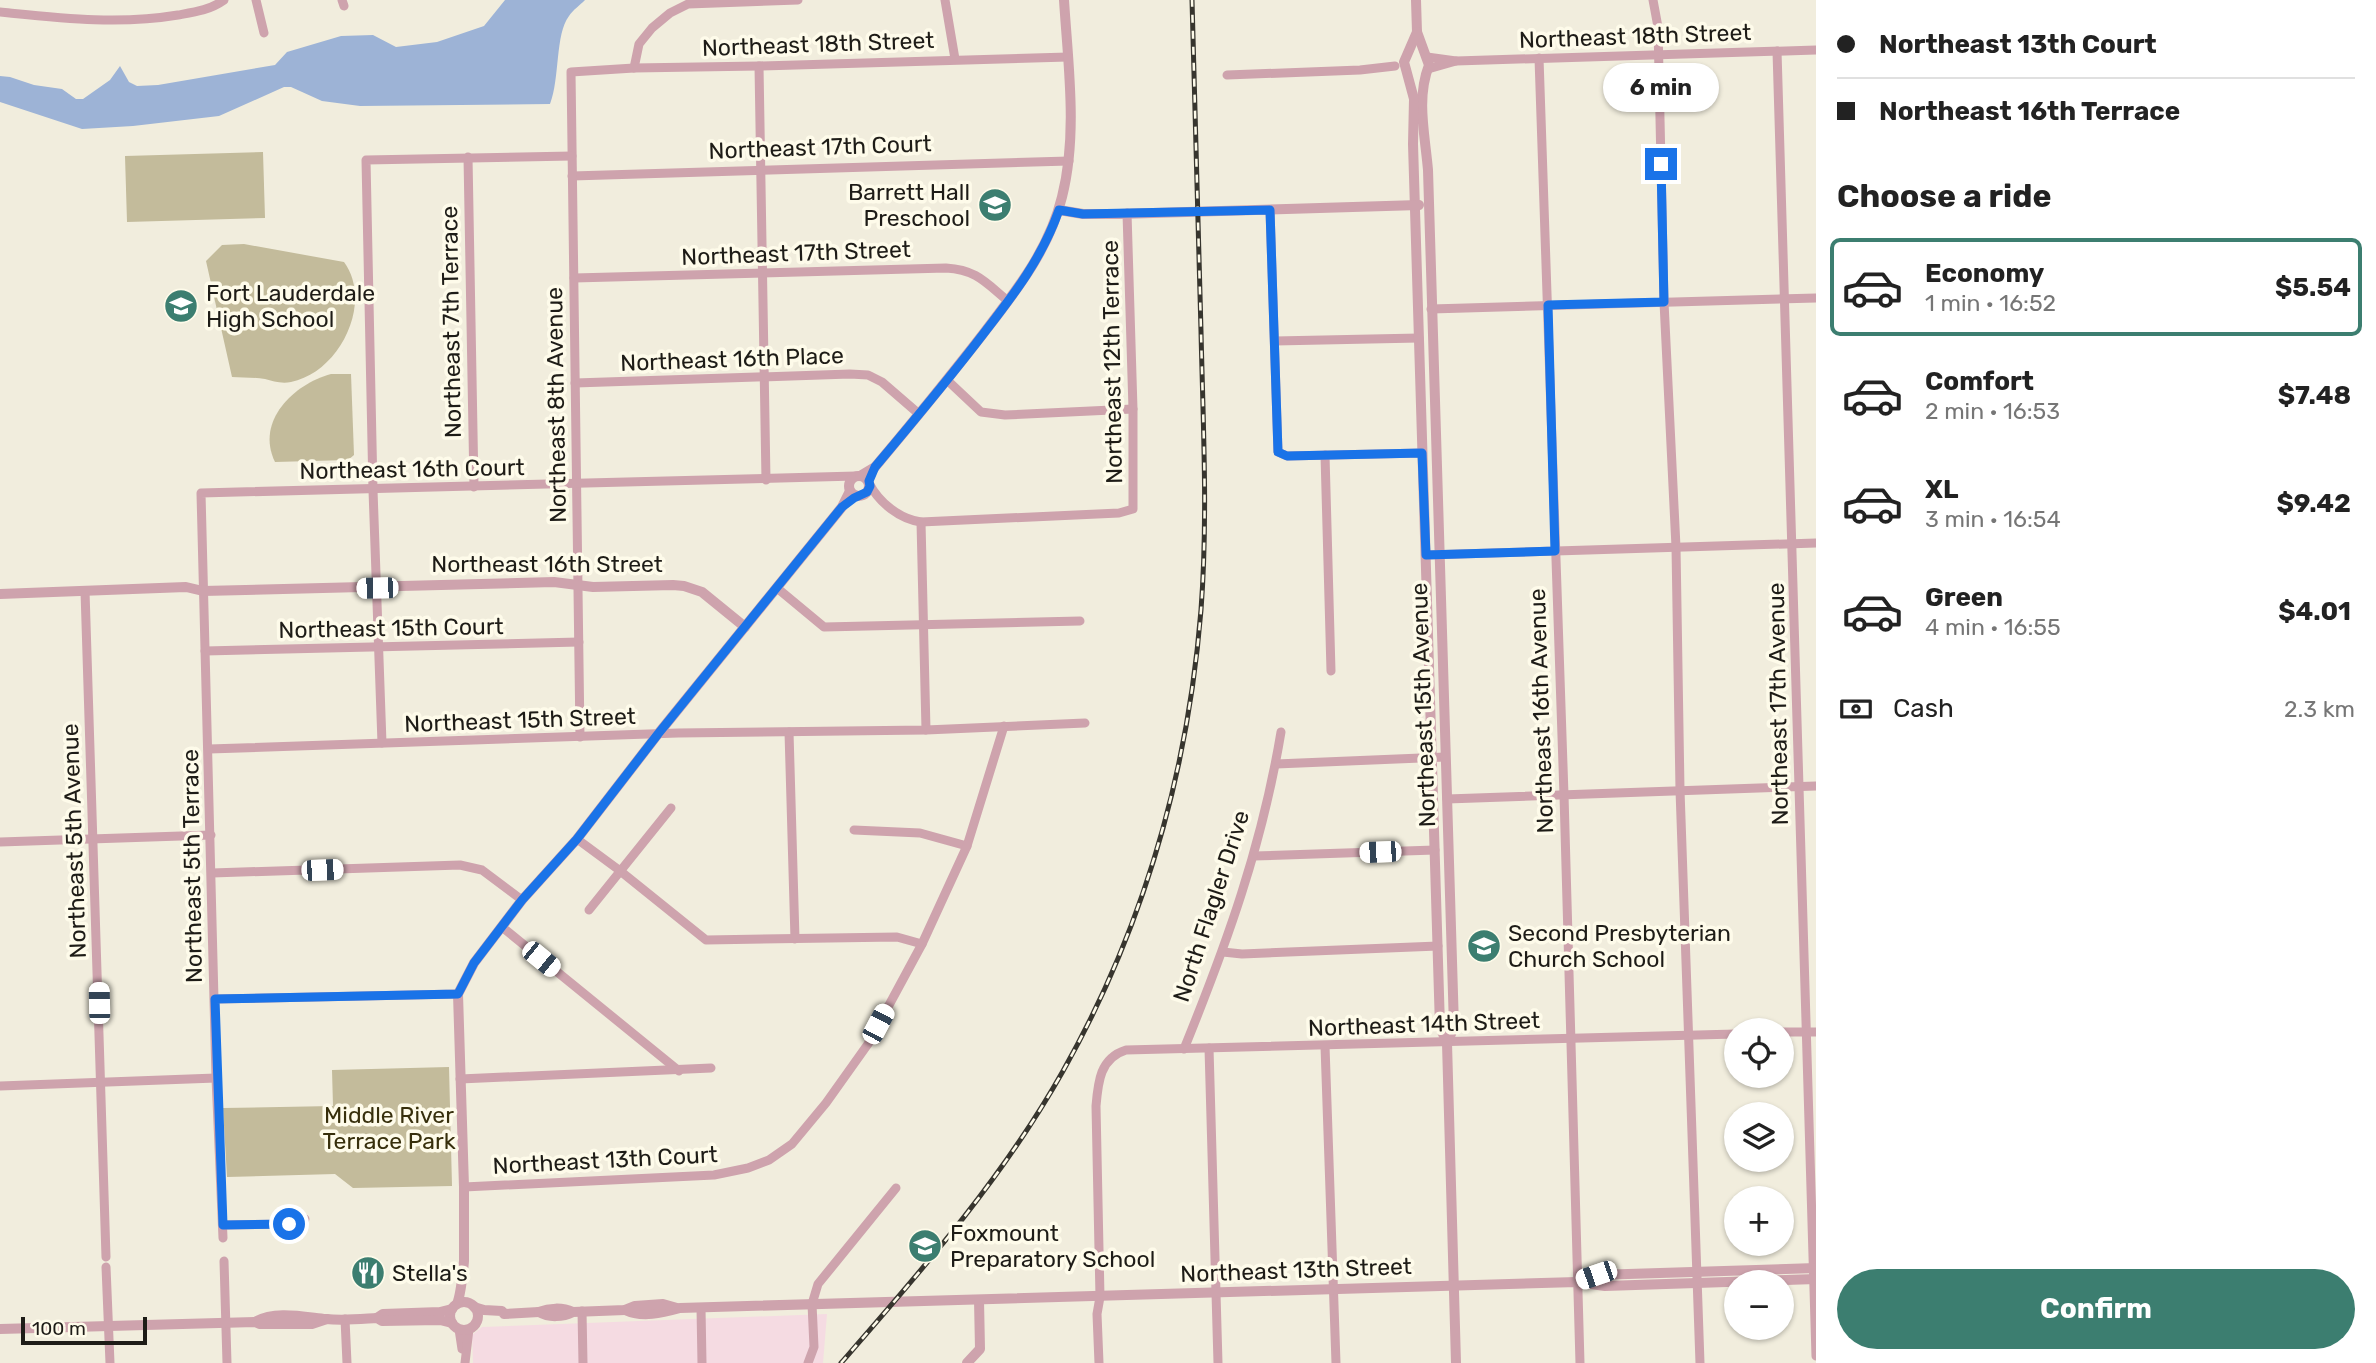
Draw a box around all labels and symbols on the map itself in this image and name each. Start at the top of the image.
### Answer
street label: Northeast 18th Street [1518,18,1752,54]
street label: Northeast 18th Street [701,26,935,62]
callout: 6 min [1603,62,1719,111]
street label: Northeast 17th Court [708,129,932,165]
route end [1645,148,1677,180]
place label: Barrett Hall Preschool [848,178,970,232]
school or university icon: Barrett Hall Preschool [976,186,1014,224]
street label: Northeast 7th Terrace [435,206,467,438]
street label: Northeast 17th Street [681,235,911,271]
street label: Northeast 12th Terrace [1096,240,1128,484]
place label: Fort Lauderdale High School [206,279,375,333]
school or university icon: Fort Lauderdale High School [162,287,200,325]
street label: Northeast 8th Avenue [540,287,572,523]
street label: Northeast 16th Place [620,341,844,377]
street label: Northeast 16th Court [299,453,525,485]
street label: Northeast 16th Street [431,550,663,578]
car [356,577,399,599]
street label: Northeast 15th Avenue [1405,582,1441,828]
street label: Northeast 17th Avenue [1762,582,1794,826]
street label: Northeast 16th Avenue [1523,588,1559,834]
street label: Northeast 15th Court [278,612,504,644]
street label: Northeast 15th Street [404,702,636,738]
street label: Northeast 5th Avenue [56,723,92,959]
street label: Northeast 5th Terrace [176,749,208,983]
street label: North Flagler Drive [1167,807,1255,1005]
car [1359,841,1402,863]
car [301,859,344,881]
place label: Second Presbyterian Church School [1508,919,1731,973]
school or university icon: Second Presbyterian Church School [1465,927,1503,965]
car [519,938,564,980]
car [89,982,110,1024]
car [859,1001,898,1047]
street label: Northeast 14th Street [1308,1006,1540,1042]
park label: Middle River Terrace Park [322,1101,456,1155]
street label: Northeast 13th Court [492,1140,718,1180]
route start [273,1208,305,1240]
place label: Foxmount Preparatory School [950,1219,1155,1273]
school or university icon: Foxmount Preparatory School [906,1227,944,1265]
street label: Northeast 13th Street [1180,1252,1412,1288]
restaurant icon: Stella's [349,1254,387,1292]
car [1573,1258,1620,1292]
place label: Stella's [392,1259,468,1287]
scale bar [21,1314,147,1346]

